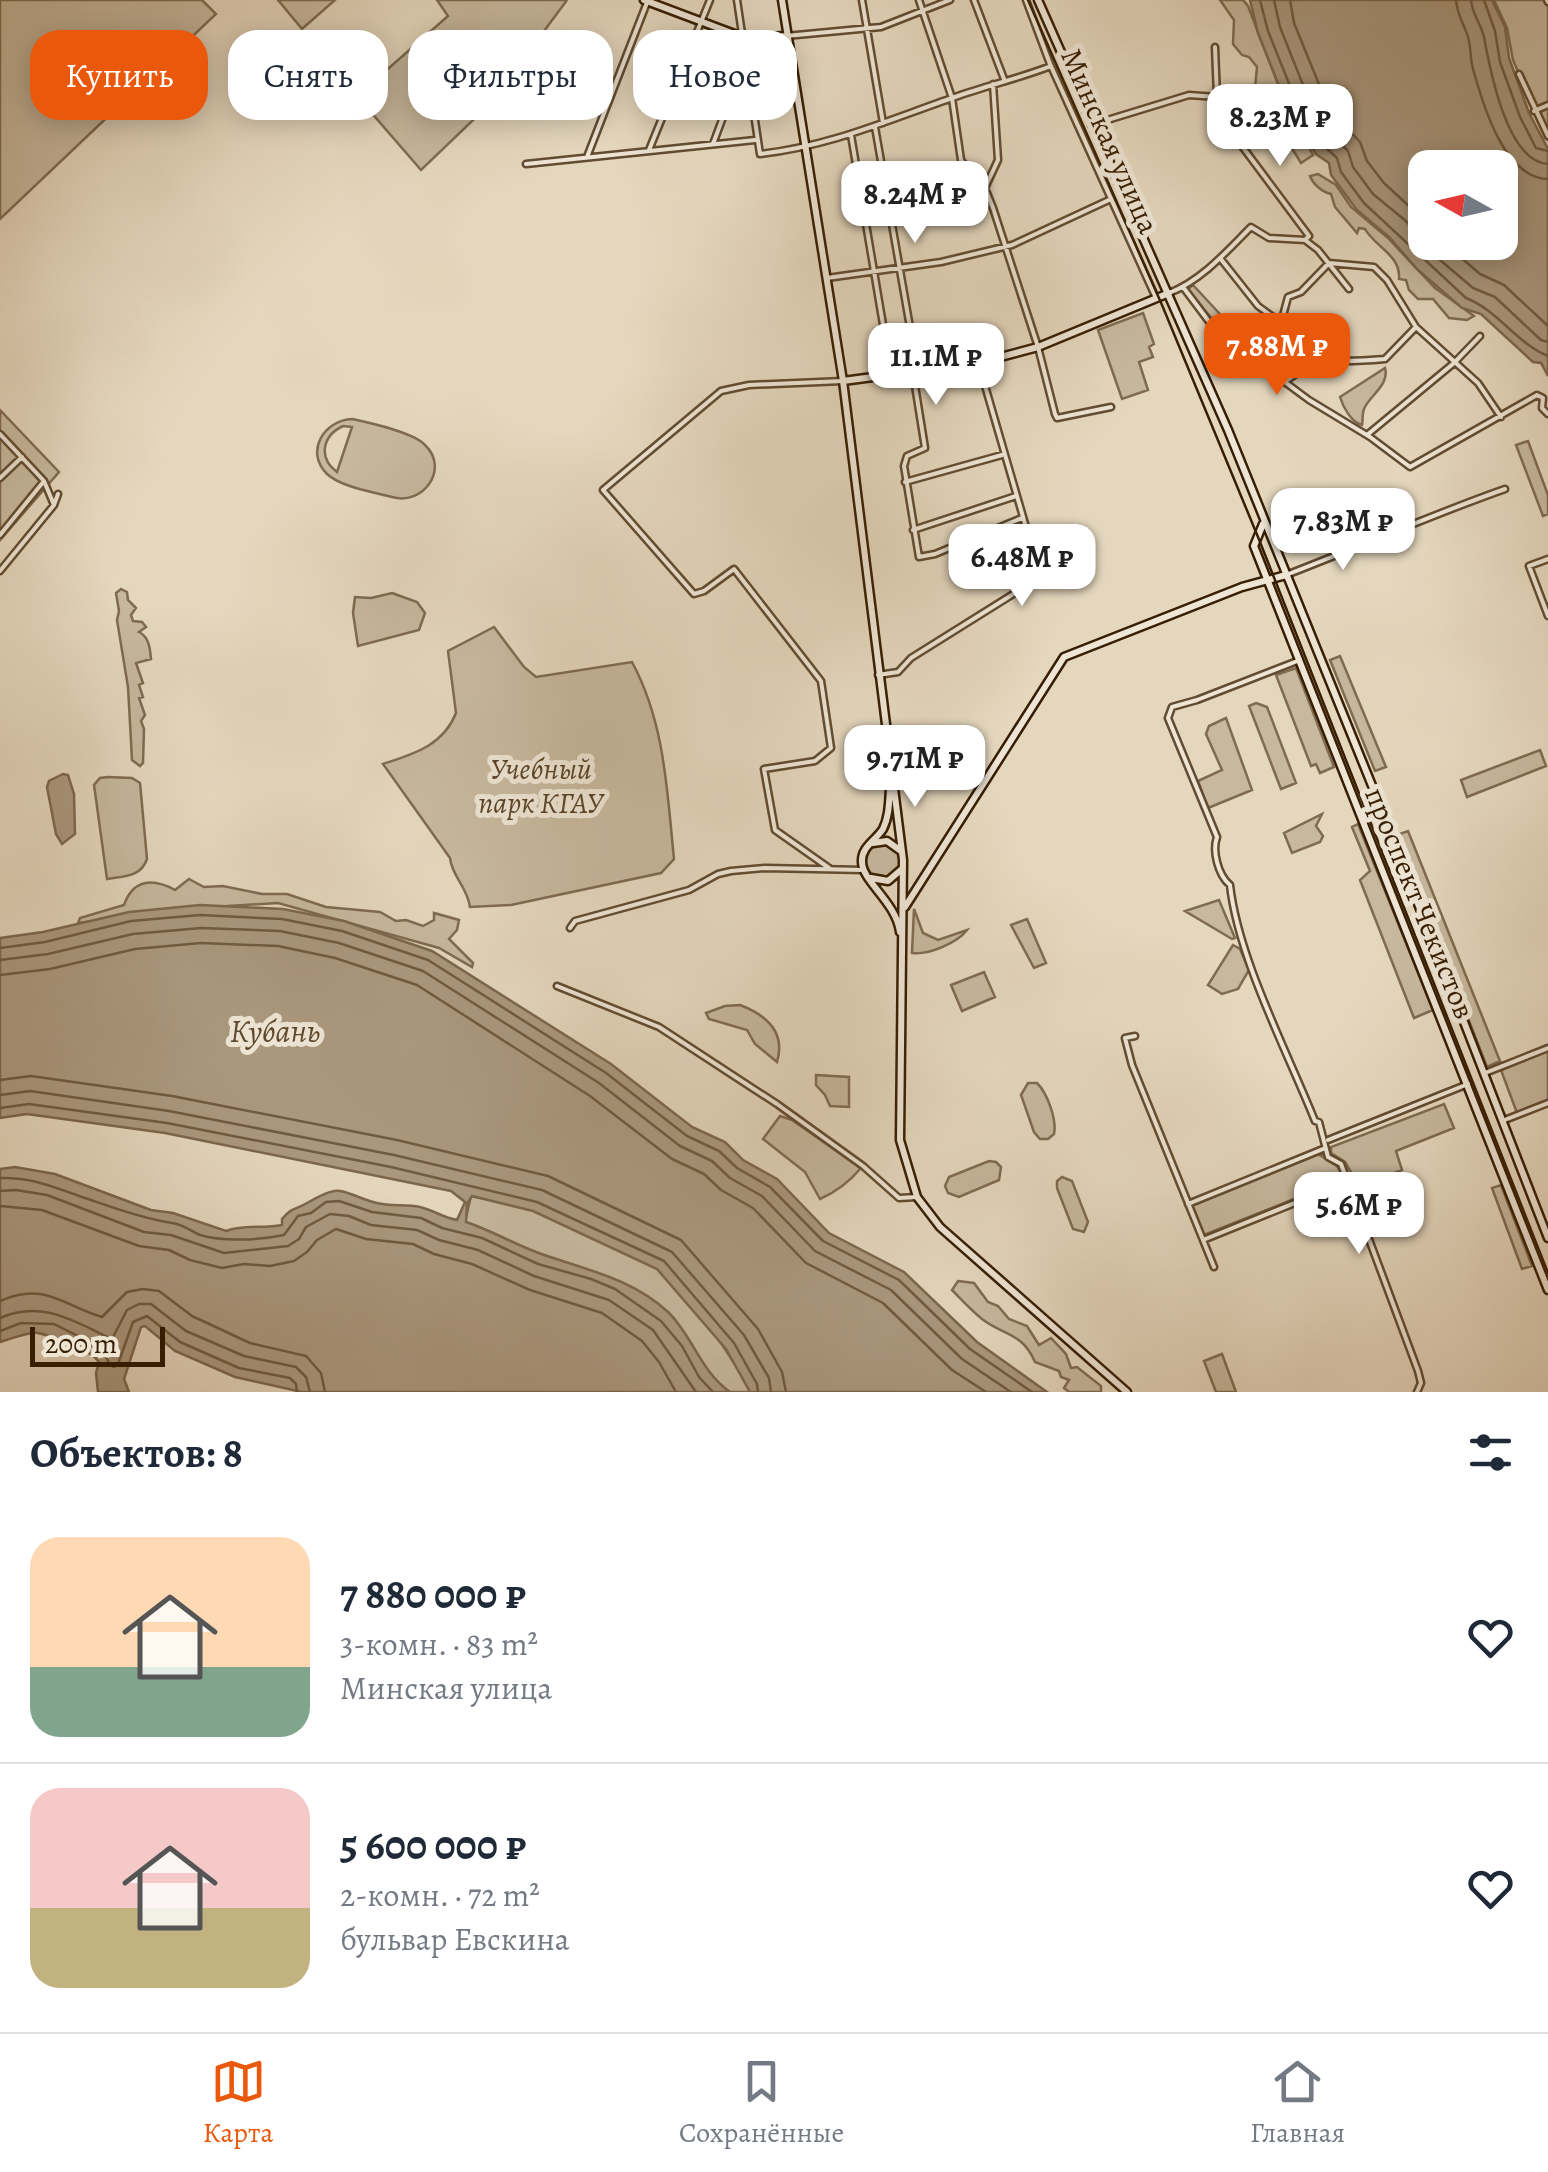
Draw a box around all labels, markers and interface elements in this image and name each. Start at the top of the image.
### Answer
chip: Купить [30,30,208,120]
chip: Снять [228,30,388,120]
chip: Фильтры [408,30,613,120]
chip: Новое [633,30,797,120]
street label: Минская улица [1051,42,1169,240]
pin: 8.23M ₽ [1188,84,1372,169]
text: 8.23M ₽ [1229,94,1331,138]
north arrow [1408,150,1518,260]
map controls [1408,150,1518,260]
pin: 8.24M ₽ [823,161,1007,246]
text: 8.24M ₽ [863,171,967,215]
pin: 7.88M ₽ [1185,313,1369,398]
pin: 11.1M ₽ [844,323,1028,408]
text: 7.88M ₽ [1226,323,1328,367]
text: 11.1M ₽ [890,333,982,377]
pin: 7.83M ₽ [1251,488,1435,573]
text: 7.83M ₽ [1293,498,1393,542]
pin: 6.48M ₽ [930,524,1114,609]
text: 6.48M ₽ [971,534,1073,578]
pin: 9.71M ₽ [823,725,1007,810]
text: 9.71M ₽ [866,735,964,779]
park label: Учебный парк КГАУ [478,749,606,823]
street label: проспект Чекистов [1355,781,1485,1025]
water label: Кубань [230,1009,320,1053]
pin: 5.6M ₽ [1278,1172,1440,1257]
text: 5.6M ₽ [1316,1182,1402,1226]
scale bar [30,1322,165,1366]
text: 200 m [45,1325,117,1363]
text: Объектов: 8 [30,1424,243,1481]
icon: filters [1463,1425,1518,1480]
text: 7 880 000 ₽ [340,1565,526,1622]
icon: home [110,1577,230,1697]
icon: heart [1463,1610,1518,1665]
text: 3-комн. · 83 m² [340,1622,538,1666]
text: Минская улица [340,1666,552,1710]
text: 5 600 000 ₽ [340,1816,526,1873]
icon: home [110,1828,230,1948]
icon: heart [1463,1861,1518,1916]
text: 2-комн. · 72 m² [340,1873,540,1917]
text: бульвар Евскина [340,1917,570,1961]
tab: Карта [203,2054,273,2152]
tab: Сохранённые [679,2054,844,2152]
tab: Главная [1250,2054,1345,2152]

